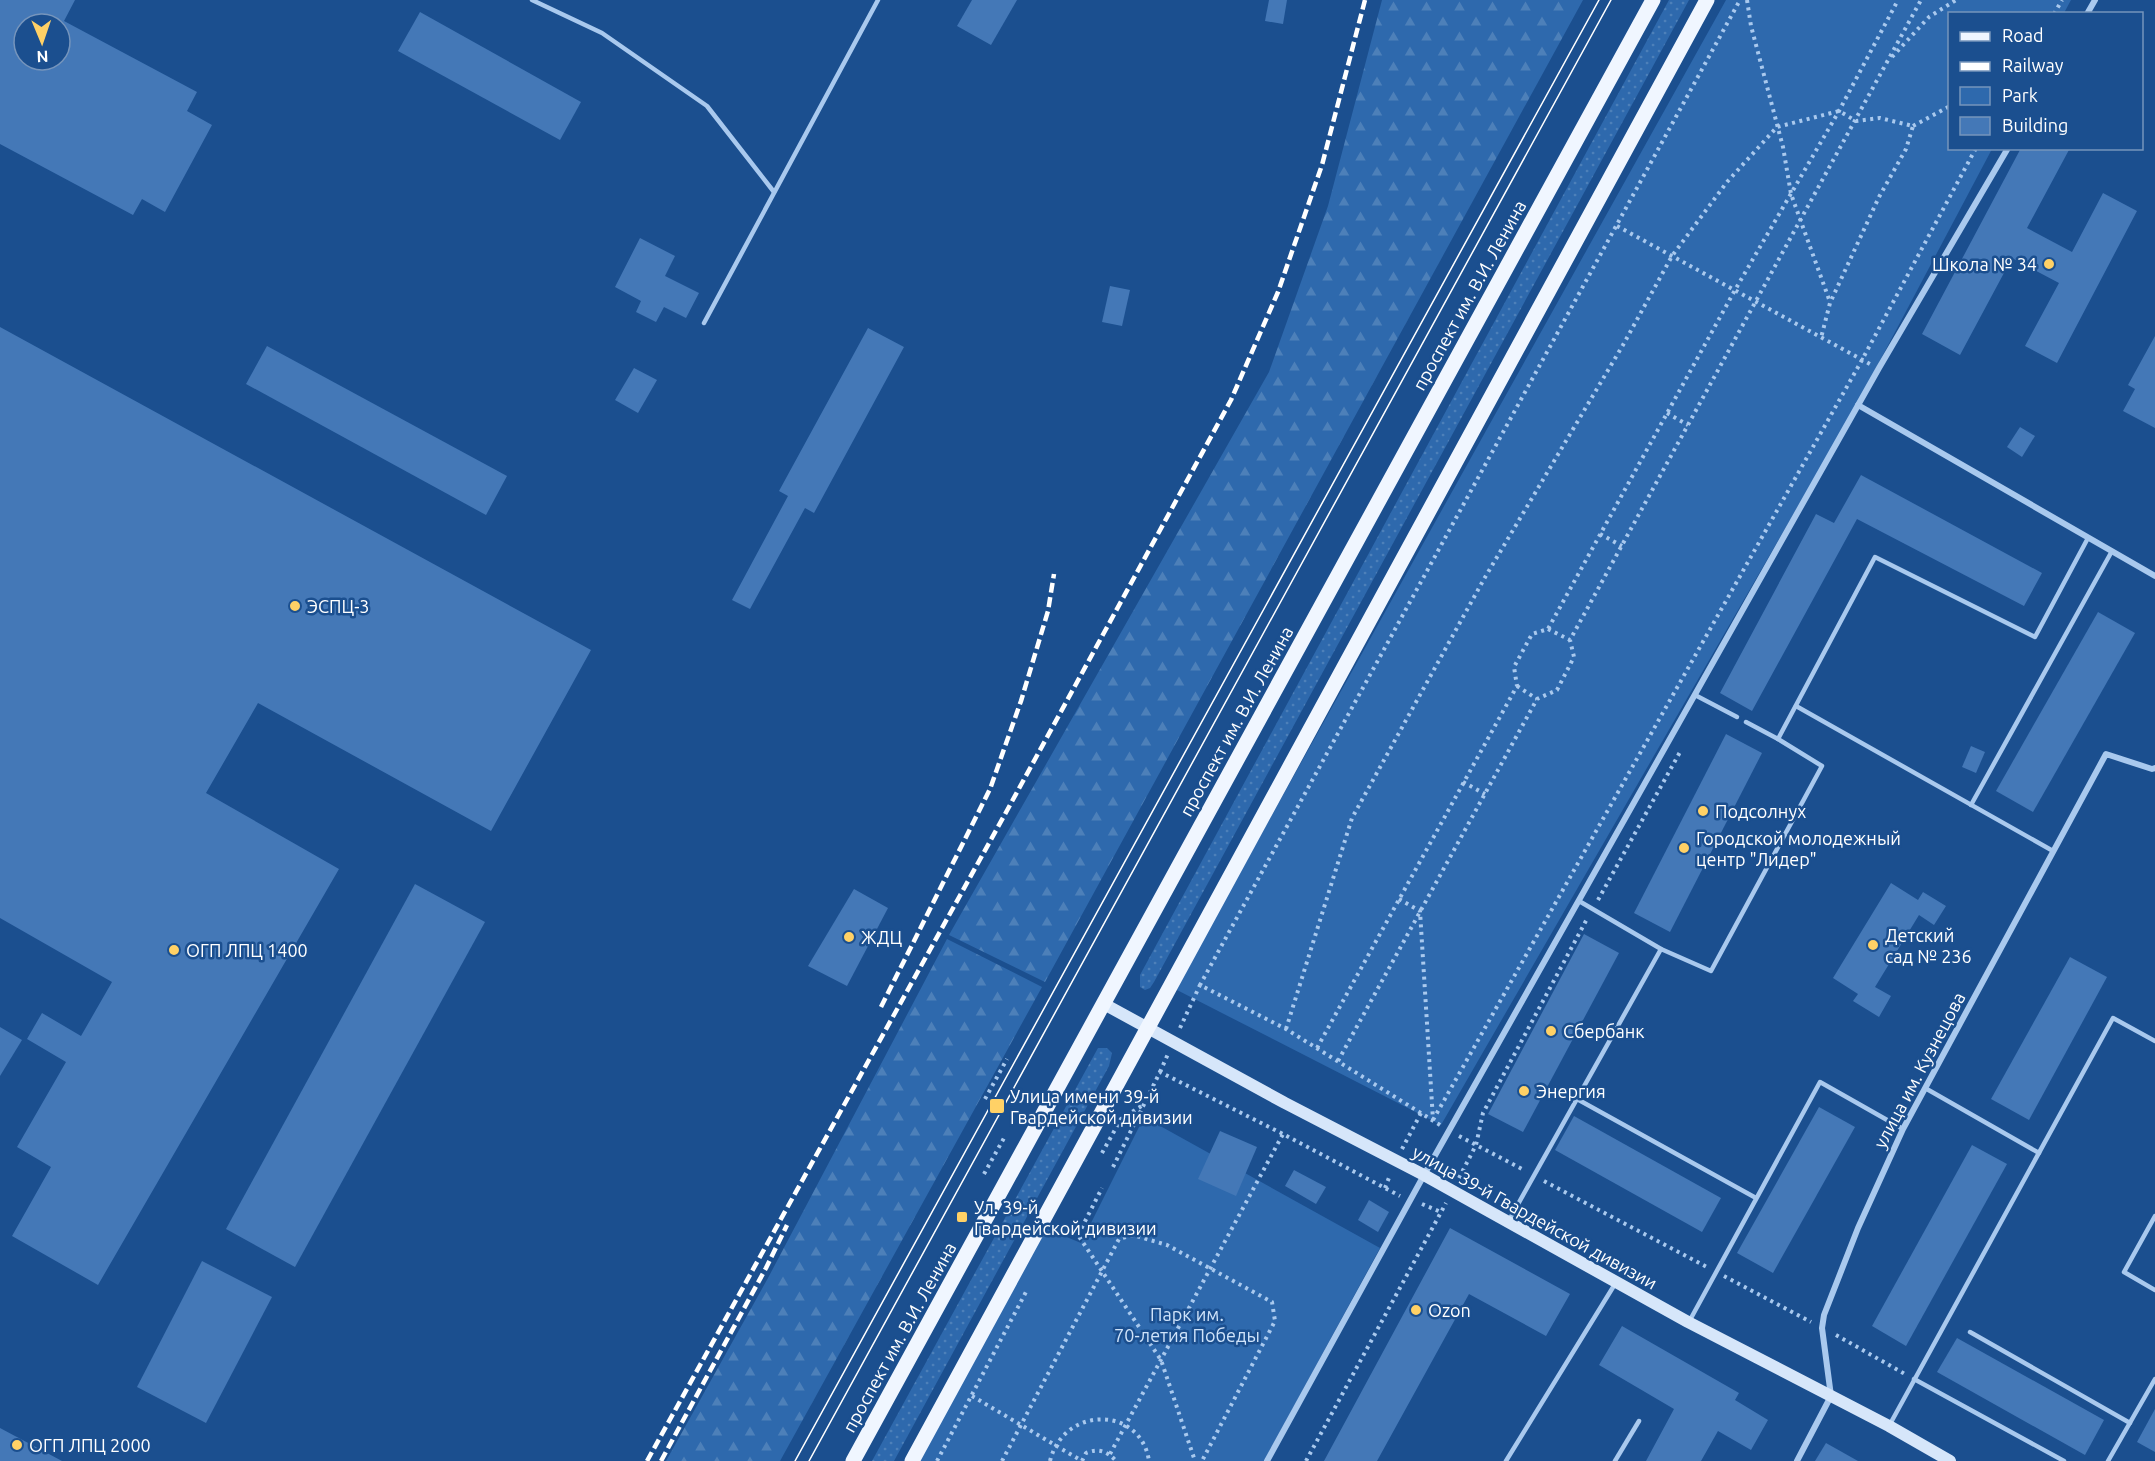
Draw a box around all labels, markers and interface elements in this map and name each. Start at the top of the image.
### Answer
north arrow [12,12,72,72]
legend [1948,12,2143,150]
text: Road [2002,25,2044,45]
text: N [36,48,49,66]
text: Railway [2002,55,2064,75]
text: Park [2002,85,2038,105]
text: Building [2002,115,2068,135]
street label: проспект им. В.И. Ленина [1408,197,1530,393]
place label: Школа № 34 [1932,254,2037,274]
marker: Школа № 34 [2042,257,2056,271]
place label: ЭСПЦ-3 [307,596,370,616]
marker: ЭСПЦ-3 [288,599,302,613]
street label: проспект им. В.И. Ленина [1175,623,1297,819]
place label: Подсолнух [1715,801,1806,821]
marker: Подсолнух [1696,804,1710,818]
place label: Городской молодежный центр "Лидер" [1696,828,1901,869]
marker: Городской молодежный центр "Лидер" [1677,841,1691,855]
place label: Детский сад № 236 [1885,925,1972,966]
place label: ЖДЦ [861,927,902,947]
marker: ЖДЦ [842,930,856,944]
marker: Детский сад № 236 [1866,938,1880,952]
place label: ОГП ЛПЦ 1400 [186,940,308,960]
marker: ОГП ЛПЦ 1400 [167,943,181,957]
street label: улица им. Кузнецова [1869,989,1969,1151]
place label: Сбербанк [1563,1021,1645,1041]
marker: Сбербанк [1544,1024,1558,1038]
place label: Энергия [1536,1081,1606,1101]
marker: Энергия [1517,1084,1531,1098]
place label: Улица имени 39-й Гвардейской дивизии [1010,1086,1193,1127]
marker: Улица имени 39-й Гвардейской дивизии [988,1097,1006,1115]
street label: улица 39-й Гвардейской дивизии [1409,1141,1661,1293]
place label: Ул. 39-й Гвардейской дивизии [974,1197,1157,1238]
marker: Ул. 39-й Гвардейской дивизии [955,1210,969,1224]
street label: проспект им. В.И. Ленина [838,1239,960,1435]
place label: Ozon [1428,1300,1471,1320]
marker: Ozon [1409,1303,1423,1317]
park label: Парк им. 70-летия Победы [1114,1304,1260,1345]
place label: ОГП ЛПЦ 2000 [29,1435,151,1455]
marker: ОГП ЛПЦ 2000 [10,1438,24,1452]

